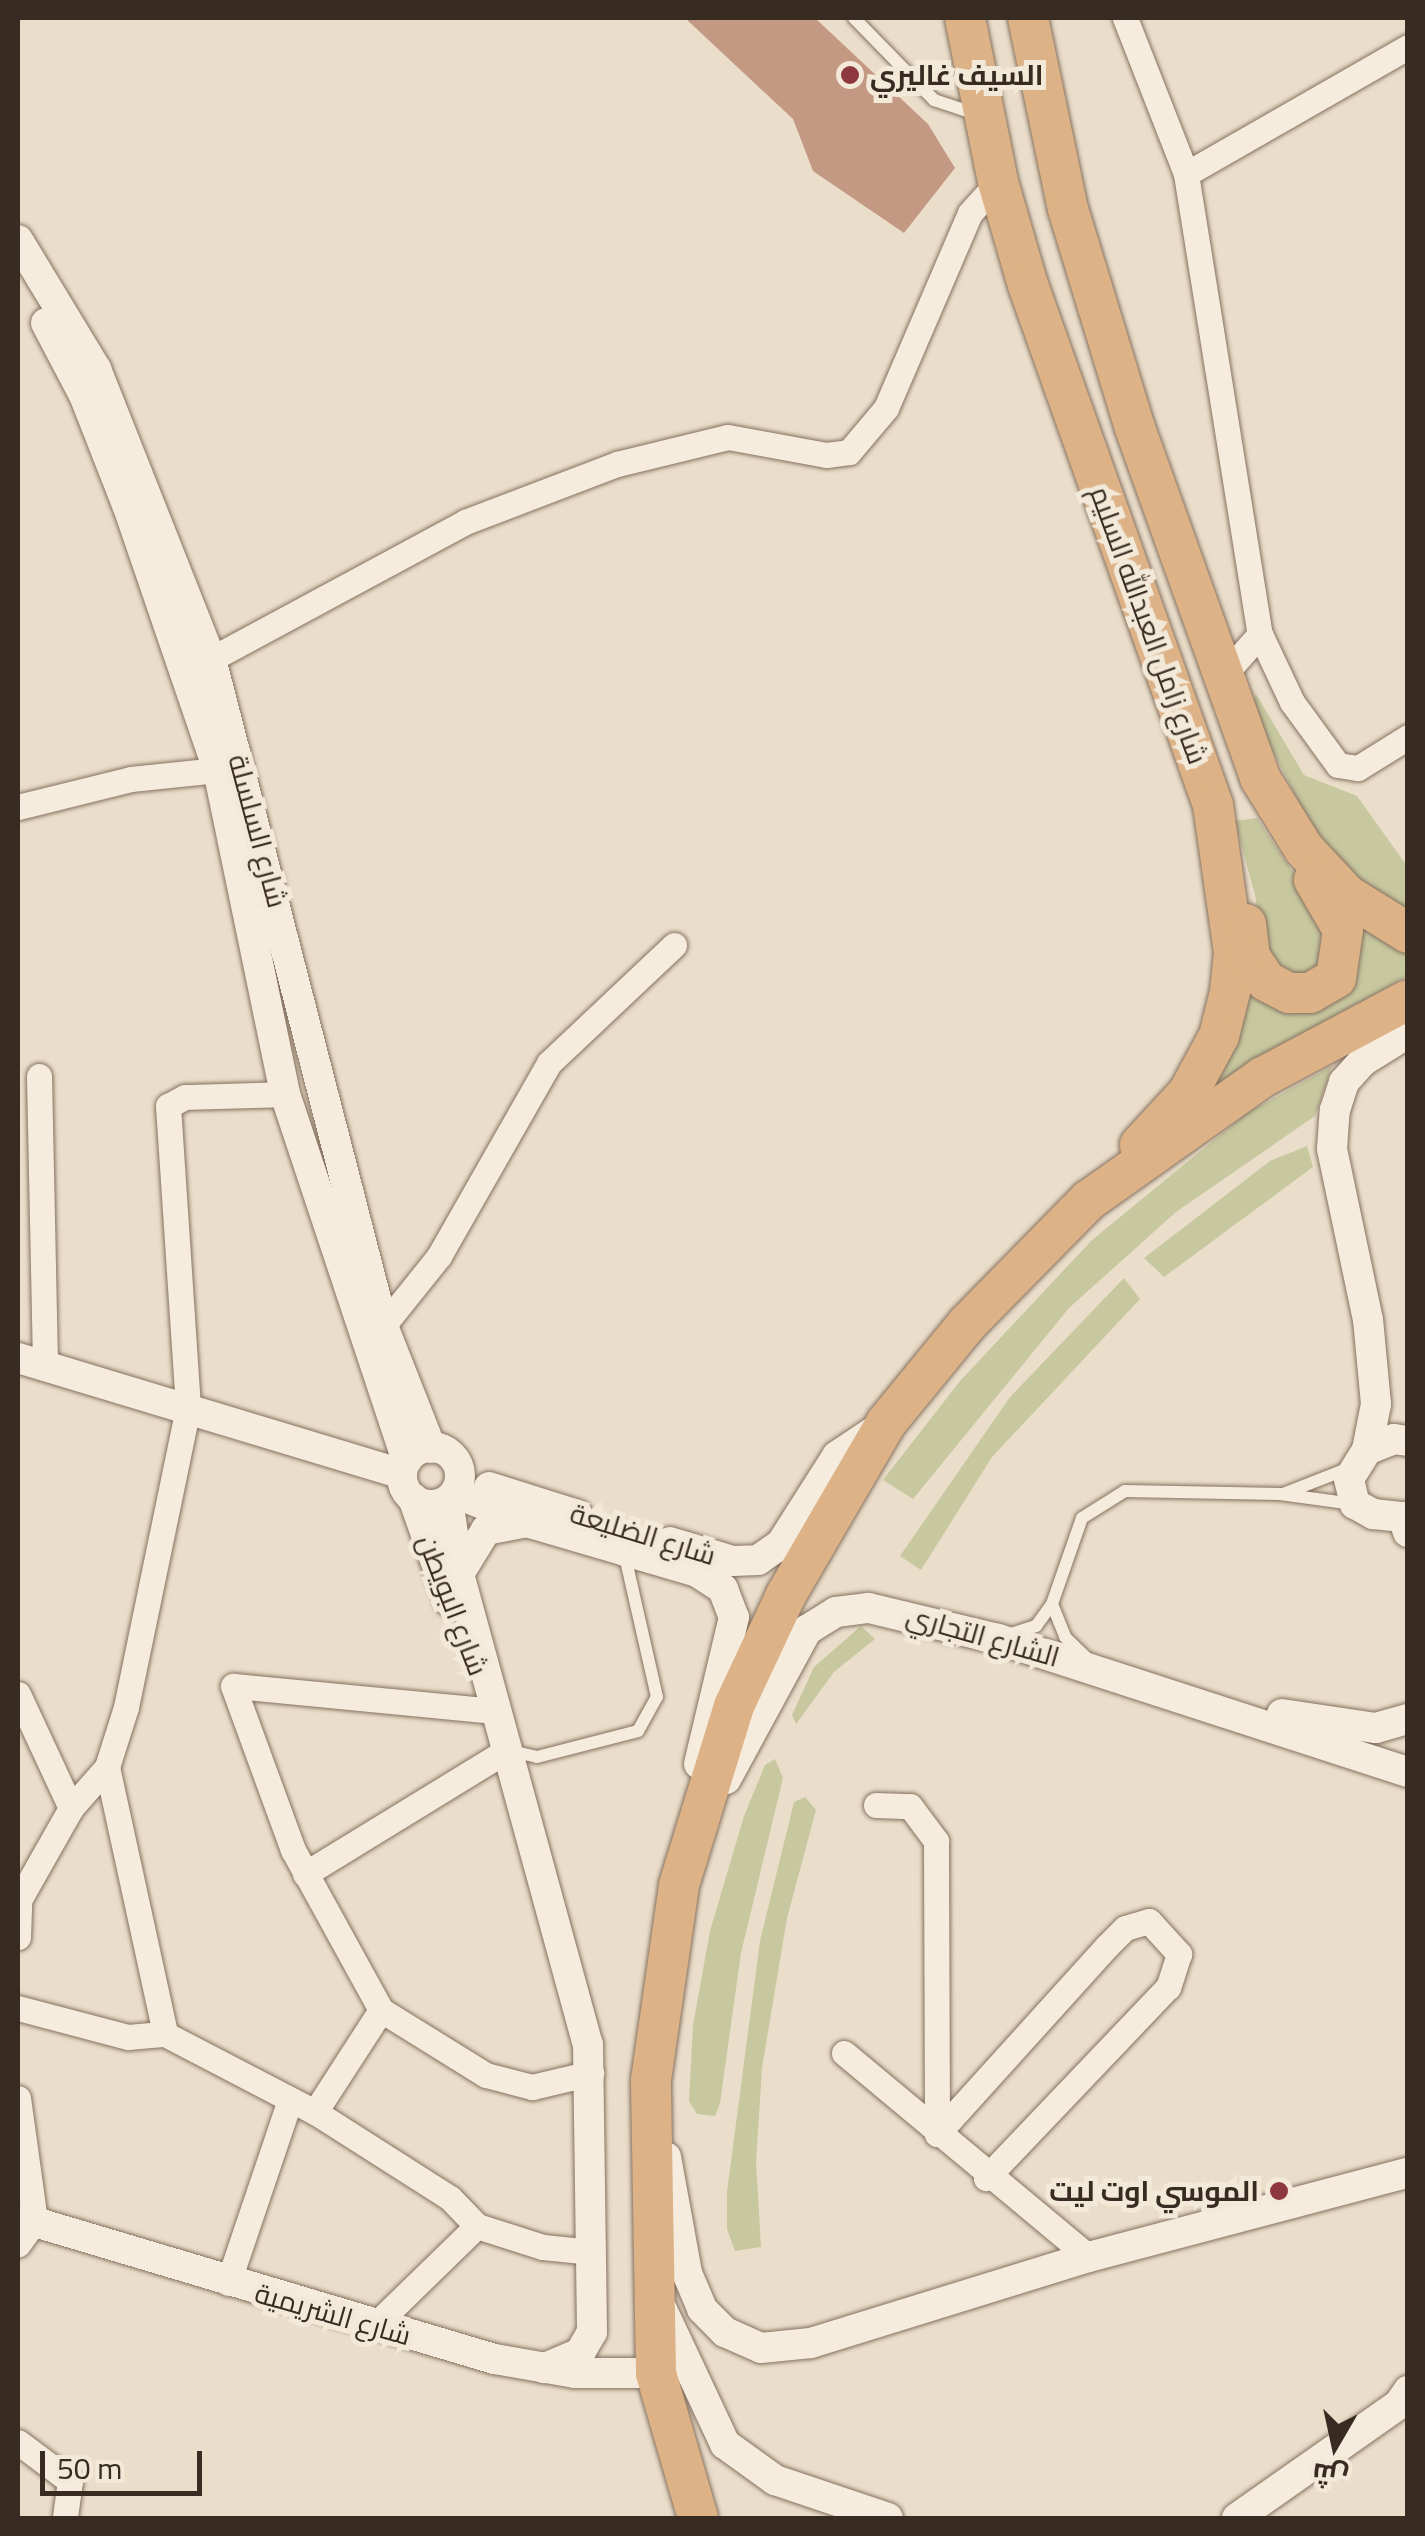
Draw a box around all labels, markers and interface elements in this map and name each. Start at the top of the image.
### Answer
place label: السيف غاليري [870,58,1043,92]
marker: السيف غاليري [839,64,861,86]
street label: شارع زامل العبدالله السليم [1083,482,1215,768]
street label: شارع السلسلة [221,751,295,911]
street label: شارع الضليعة [566,1496,720,1572]
street label: شارع البويطن [411,1530,495,1680]
street label: الشارع التجاري [903,1598,1063,1674]
place label: الموسي اوت ليت [1049,2174,1259,2208]
marker: الموسي اوت ليت [1268,2180,1290,2202]
street label: شارع الشريمية [251,2276,415,2352]
north arrow [1285,2396,1385,2496]
scale bar [45,2431,208,2493]
text: 50 m [57,2440,122,2496]
text: ش [1308,2447,1352,2504]

